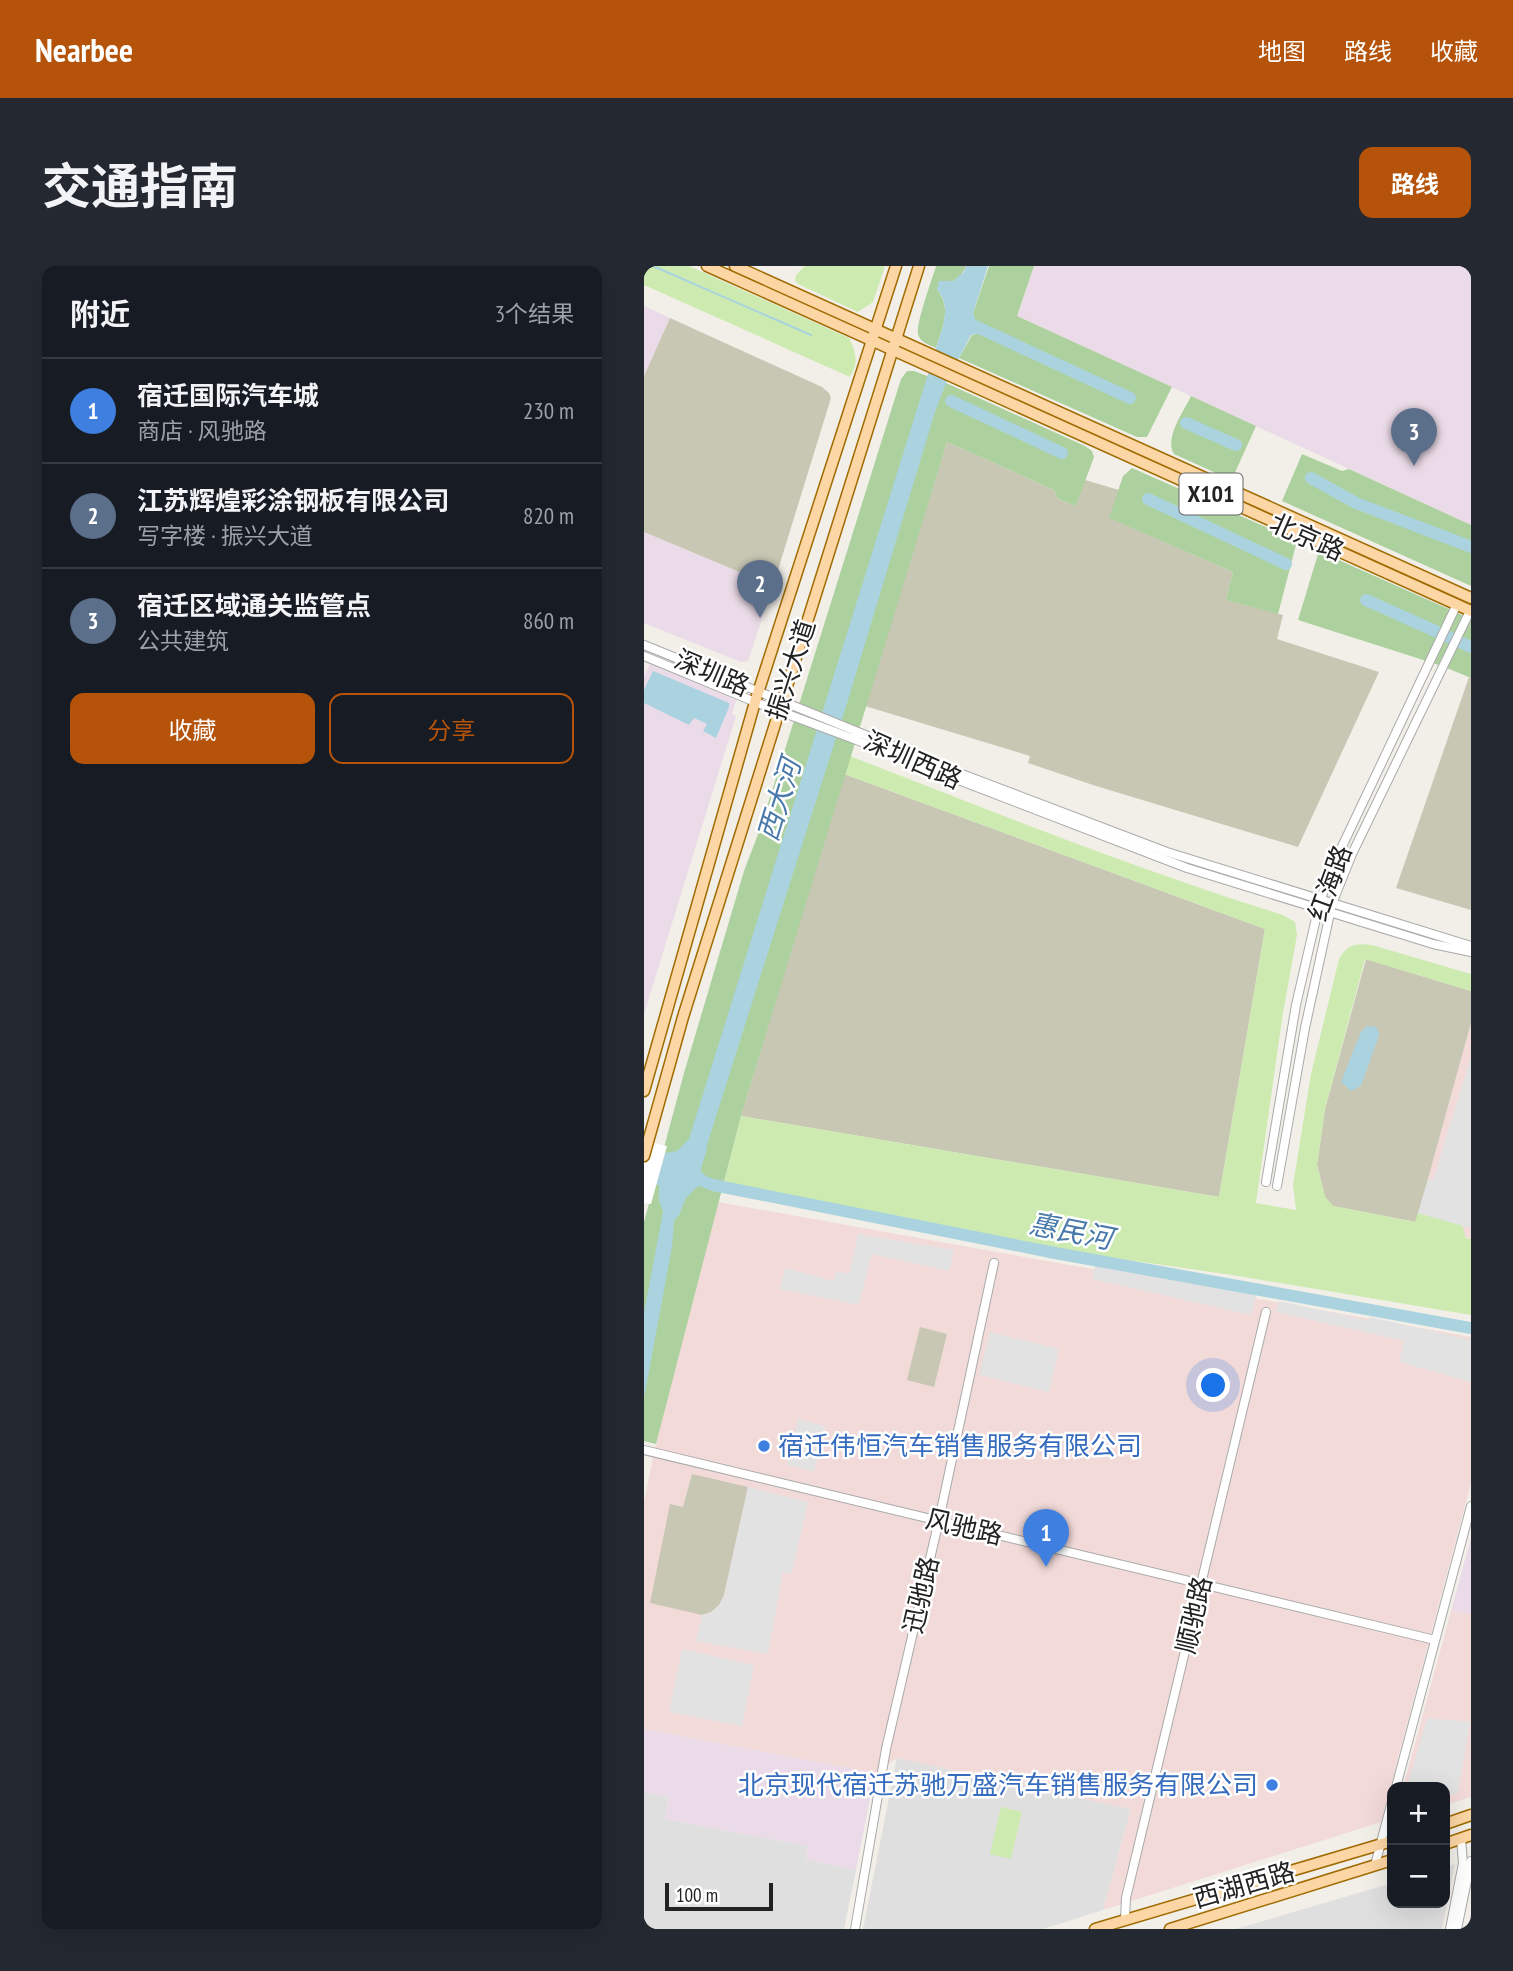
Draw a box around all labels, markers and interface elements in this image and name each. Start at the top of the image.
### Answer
text: Nearbee [35,28,133,71]
text: 地图 [1258,36,1306,67]
text: 路线 [1344,36,1392,67]
text: 收藏 [1430,36,1478,67]
button: 路线 [1359,147,1471,218]
text: 交通指南 [42,154,238,218]
text: 附近 [70,294,130,333]
text: 3个结果 [495,299,574,328]
text: 宿迁国际汽车城 [137,379,319,412]
text: 1 [88,396,99,425]
text: 230 m [523,396,574,425]
pin: 3 [1391,408,1437,466]
text: 商店 · 风驰路 [137,416,267,445]
road number: X101 [1180,474,1242,514]
text: 江苏辉煌彩涂钢板有限公司 [137,484,449,517]
text: 2 [88,501,99,530]
text: 820 m [523,501,574,530]
street label: 北京路 [1265,506,1350,567]
text: 写字楼 · 振兴大道 [137,521,313,550]
pin: 2 [737,560,783,618]
text: 宿迁区域通关监管点 [137,589,371,622]
text: 3 [88,606,99,635]
text: 860 m [523,606,574,635]
street label: 振兴大道 [759,615,822,724]
text: 公共建筑 [137,626,229,655]
street label: 深圳路 [670,642,755,703]
button: 收藏 [70,693,315,764]
button: 分享 [329,693,574,764]
street label: 深圳西路 [859,723,967,796]
water label: 西大河 [749,750,810,845]
street label: 红海路 [1301,841,1358,925]
water label: 惠民河 [1026,1204,1121,1258]
your location [1196,1368,1230,1402]
place label: 宿迁伟恒汽车销售服务有限公司 [778,1429,1142,1462]
marker: 宿迁伟恒汽车销售服务有限公司 [756,1438,772,1454]
street label: 风驰路 [922,1502,1006,1551]
pin: 1 [1023,1509,1069,1567]
street label: 迅驰路 [896,1553,945,1637]
street label: 顺驰路 [1169,1573,1218,1657]
place label: 北京现代宿迁苏驰万盛汽车销售服务有限公司 [738,1768,1258,1801]
marker: 北京现代宿迁苏驰万盛汽车销售服务有限公司 [1264,1777,1280,1793]
map controls [1387,1782,1450,1908]
button: + [1387,1782,1450,1845]
button: − [1387,1845,1450,1908]
street label: 西湖西路 [1189,1854,1298,1915]
scale bar [665,1880,774,1912]
text: 100 m [676,1883,718,1907]

